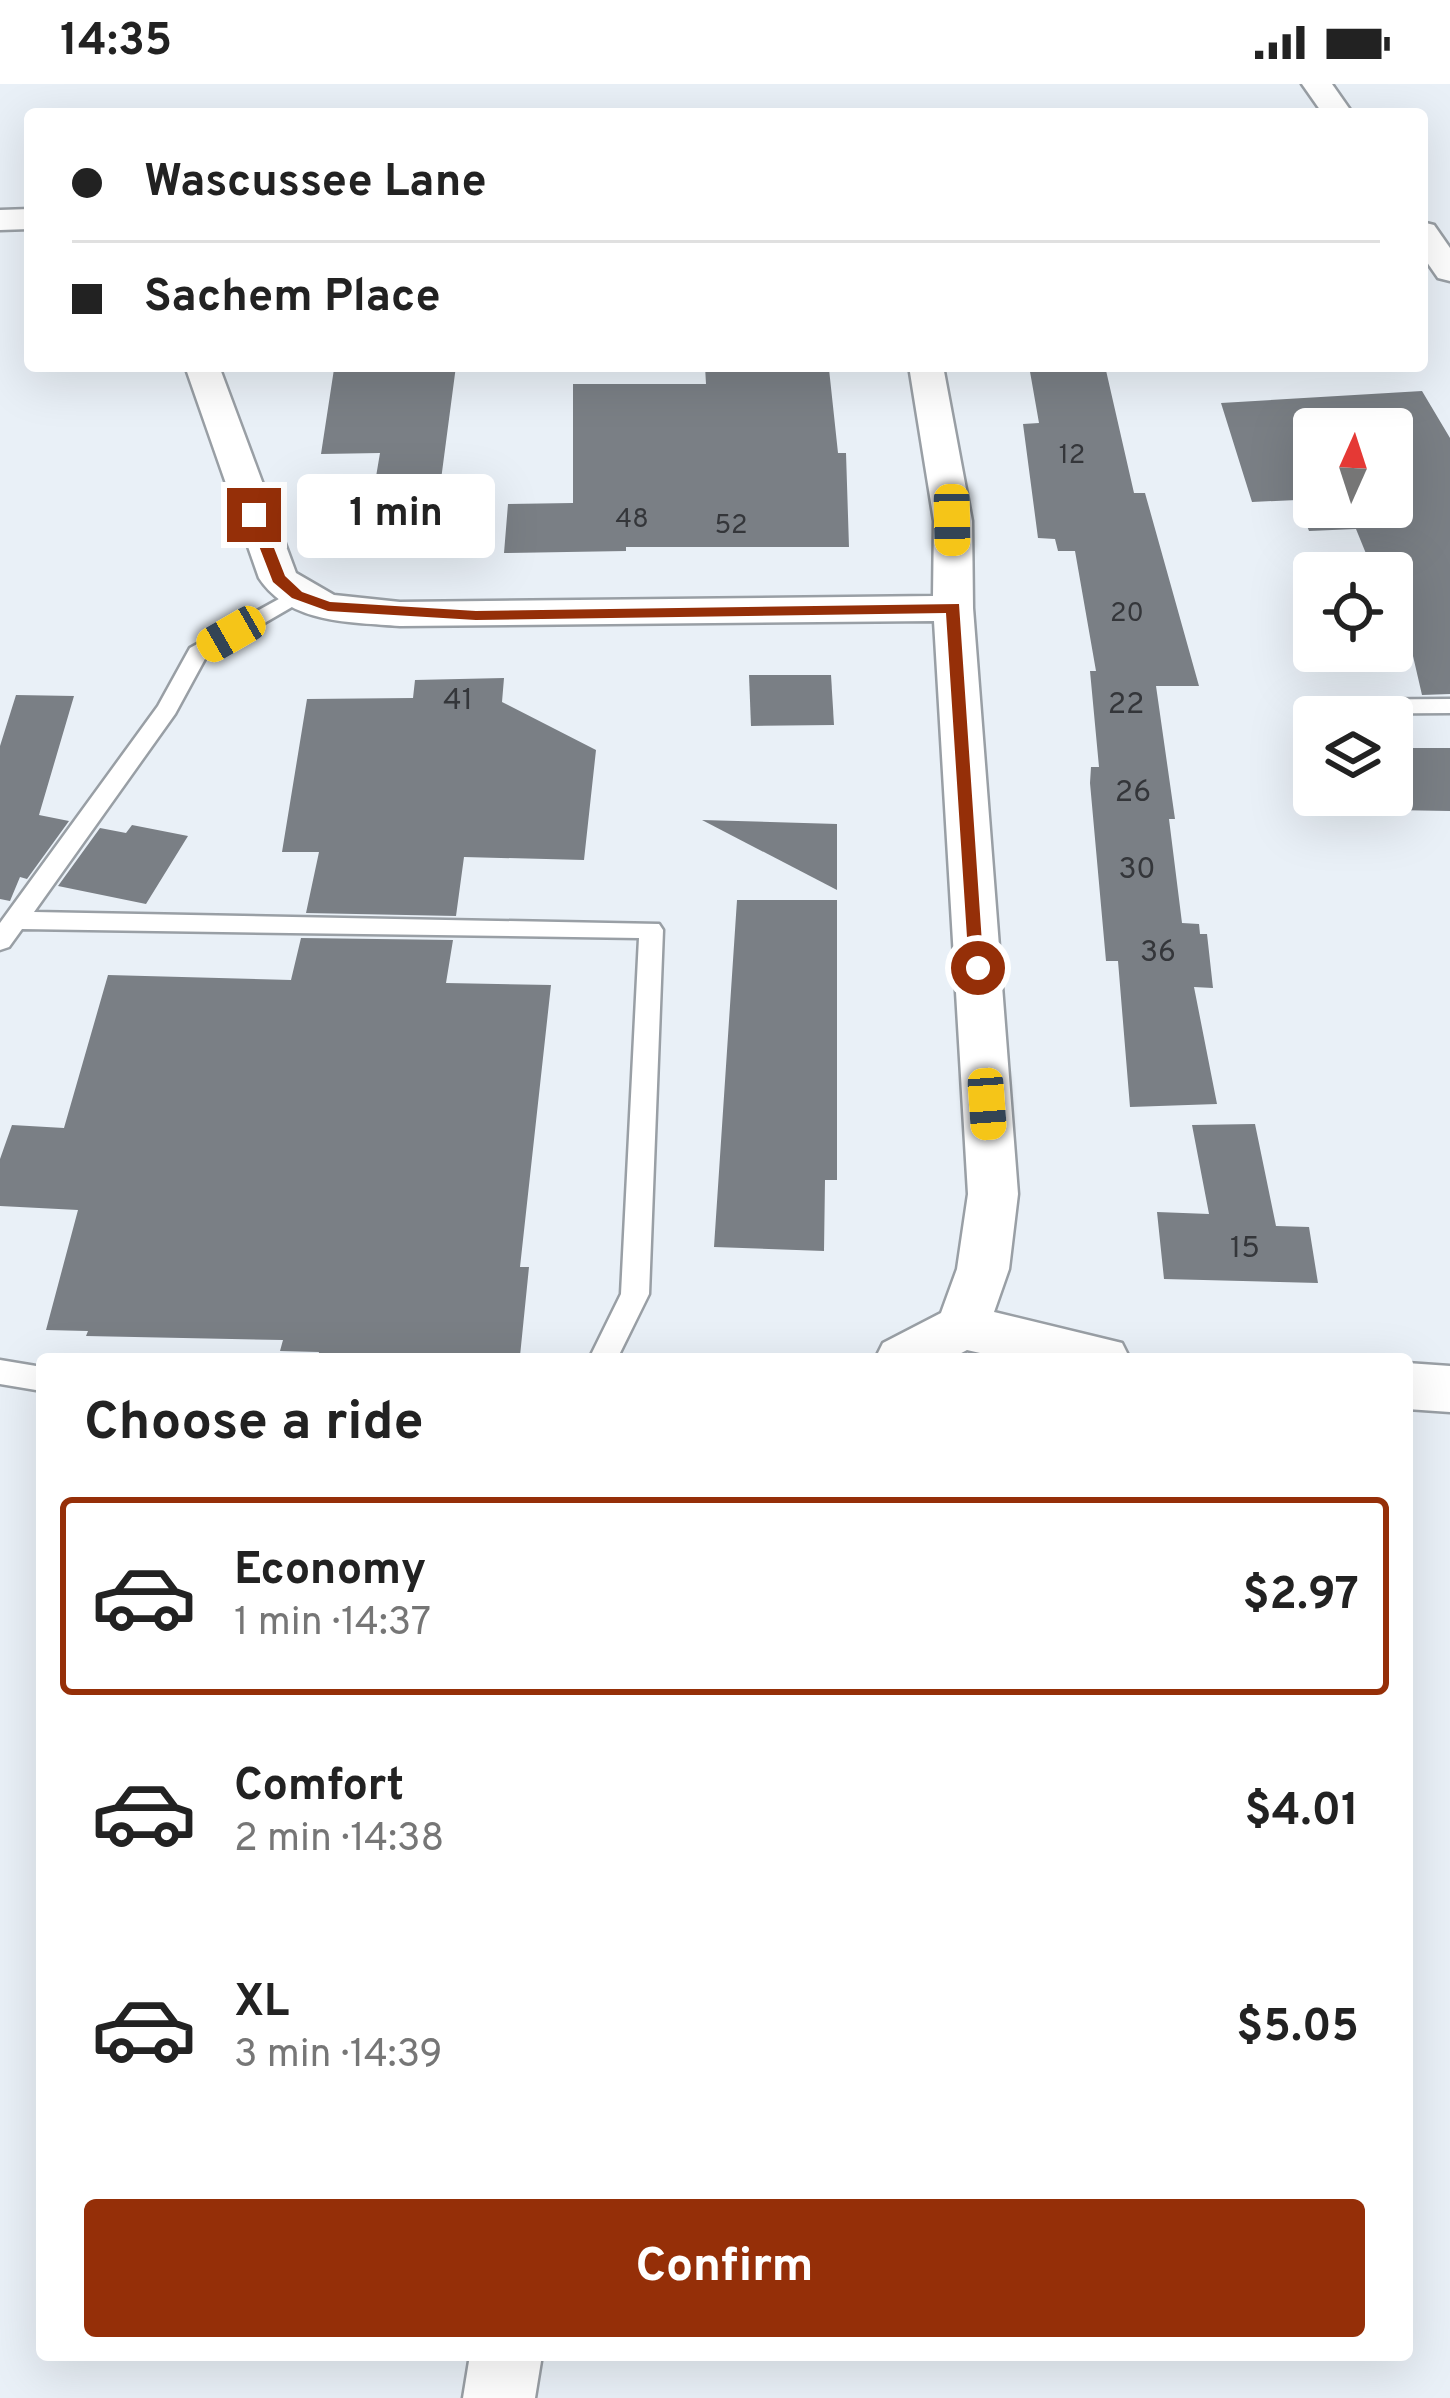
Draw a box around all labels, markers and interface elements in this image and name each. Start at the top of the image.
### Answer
text: 14:35 [60,14,172,71]
text: Wascussee Lane [144,155,487,212]
text: Sachem Place [144,270,440,327]
north arrow [1293,408,1413,528]
map controls [1293,408,1413,816]
house number: 12 [1059,439,1085,473]
callout: 1 min [296,473,494,557]
car [933,484,971,556]
route end [227,488,281,542]
text: 1 min [349,491,443,540]
house number: 48 [615,503,649,537]
house number: 52 [714,509,748,543]
button: locate [1293,552,1413,672]
house number: 20 [1110,597,1144,631]
car [191,600,271,668]
house number: 41 [443,683,473,720]
house number: 22 [1108,687,1144,724]
button: layers [1293,696,1413,816]
house number: 26 [1115,775,1151,812]
house number: 30 [1118,852,1156,889]
house number: 36 [1140,935,1176,972]
route start [951,941,1005,995]
car [967,1067,1007,1141]
house number: 15 [1230,1231,1260,1268]
text: Choose a ride [84,1390,424,1459]
icon: car [90,1542,198,1650]
text: Economy [234,1543,426,1600]
text: $2.97 [1242,1568,1359,1625]
text: 1 min · 14:37 [234,1600,431,1649]
icon: car [90,1758,198,1866]
text: Comfort [234,1759,404,1816]
text: $4.01 [1244,1784,1359,1841]
text: 2 min · 14:38 [234,1816,444,1865]
icon: car [90,1974,198,2082]
text: XL [234,1975,289,2032]
text: $5.05 [1236,2000,1359,2057]
text: 3 min · 14:39 [234,2032,443,2081]
button: Confirm [84,2199,1365,2337]

